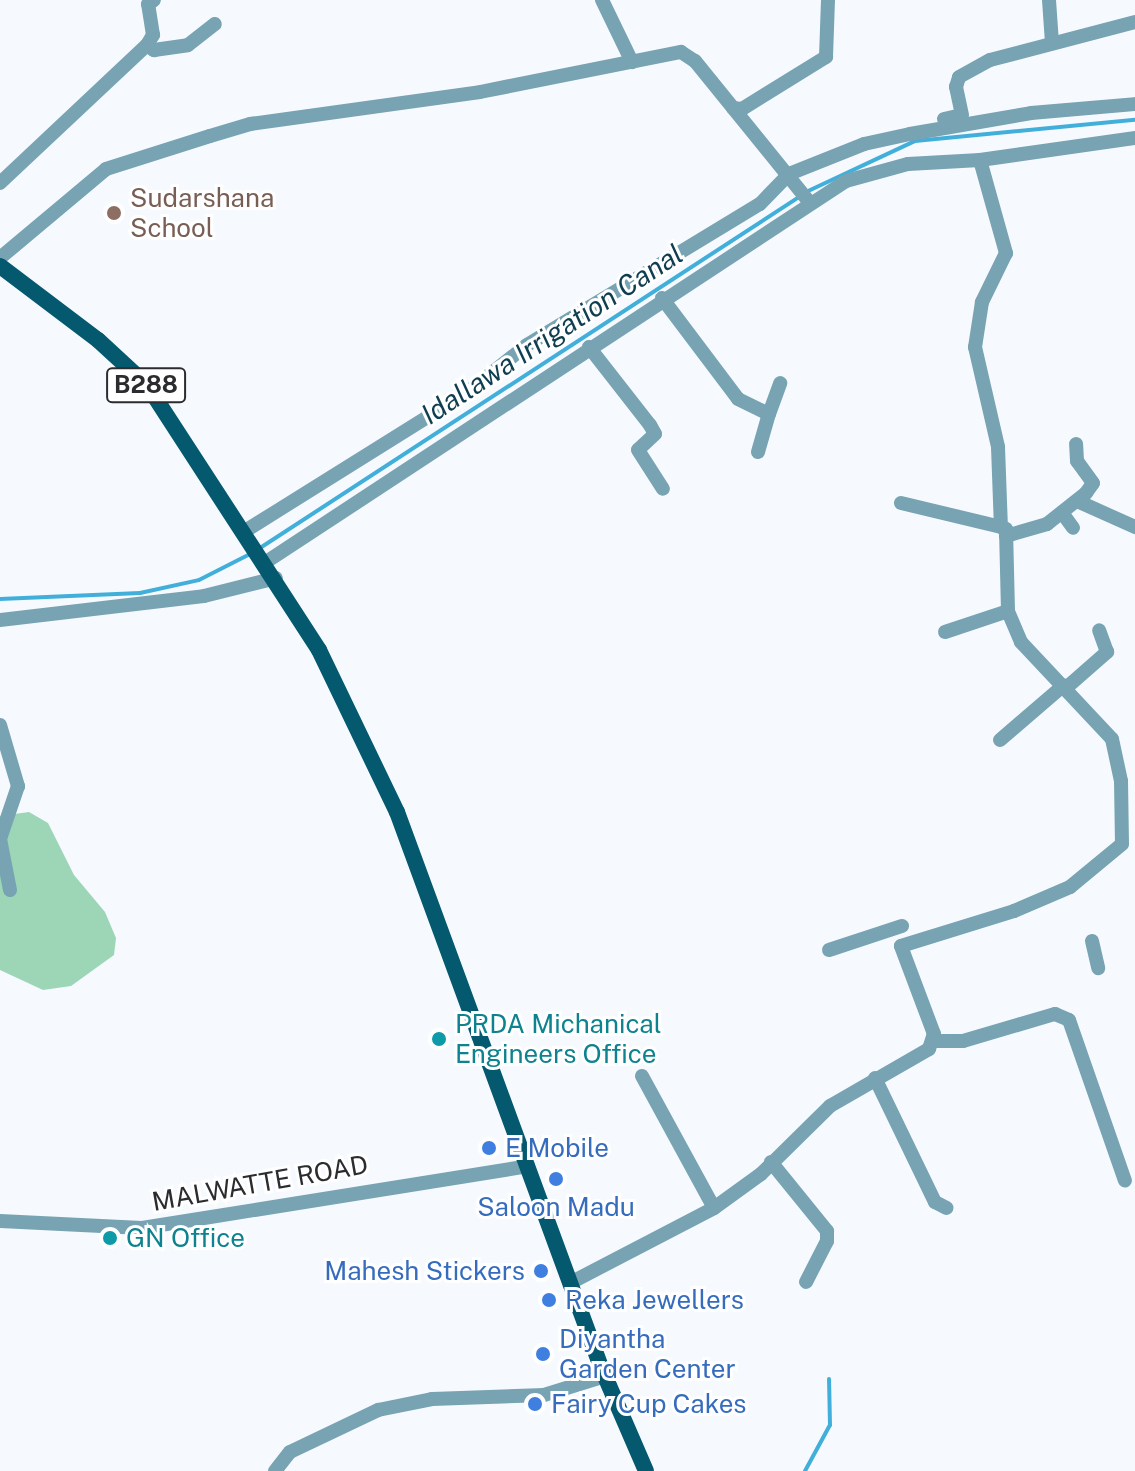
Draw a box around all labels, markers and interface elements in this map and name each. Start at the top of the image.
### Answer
place label: Sudarshana School [130,182,274,244]
marker: Sudarshana School [105,204,123,222]
water label: Idallawa Irrigation Canal [415,237,689,431]
road number: B288 [106,365,186,405]
place label: PRDA Michanical Engineers Office [455,1008,662,1070]
marker: PRDA Michanical Engineers Office [430,1030,448,1048]
place label: E Mobile [505,1132,609,1164]
marker: E Mobile [480,1139,498,1157]
street label: MALWATTE ROAD [150,1149,370,1217]
marker: Saloon Madu [547,1170,565,1188]
place label: Saloon Madu [477,1191,635,1223]
place label: GN Office [126,1222,245,1254]
marker: GN Office [101,1229,119,1247]
place label: Mahesh Stickers [324,1255,525,1287]
marker: Mahesh Stickers [532,1262,550,1280]
place label: Reka Jewellers [565,1284,744,1316]
marker: Reka Jewellers [540,1291,558,1309]
place label: Diyantha Garden Center [559,1323,736,1384]
marker: Diyantha Garden Center [534,1345,552,1363]
place label: Fairy Cup Cakes [551,1388,747,1420]
marker: Fairy Cup Cakes [526,1395,544,1413]

